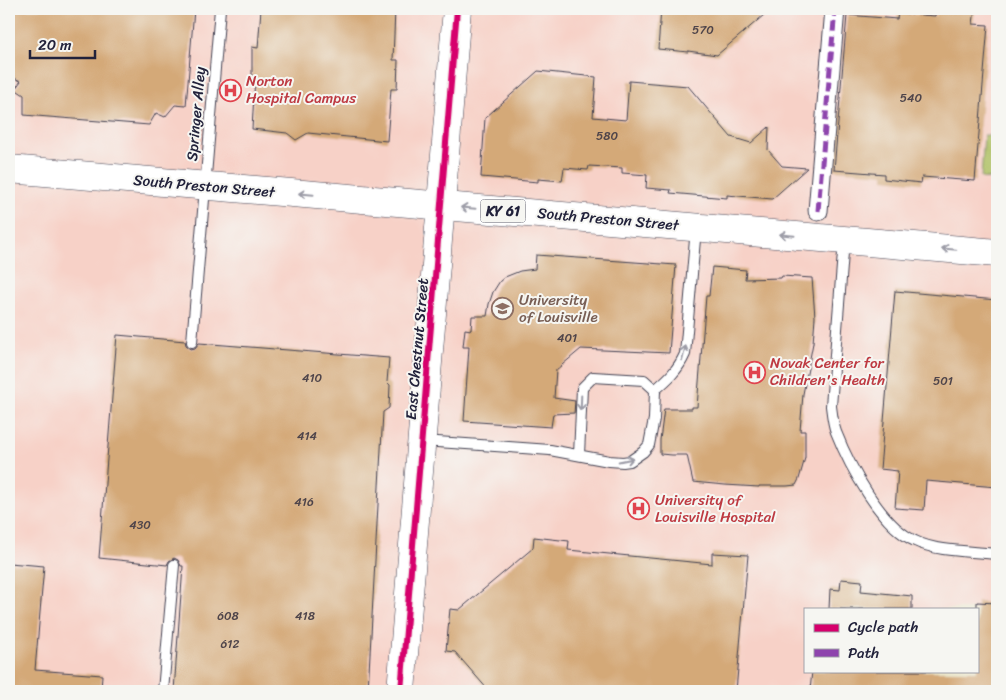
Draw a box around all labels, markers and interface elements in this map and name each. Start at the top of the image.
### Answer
house number: 570 [692,19,714,41]
scale bar [30,28,95,60]
text: 20 m [38,32,72,58]
street label: Springer Alley [179,66,213,162]
place label: Norton Hospital Campus [246,68,356,111]
hospital icon: Norton Hospital Campus [218,78,242,102]
house number: 540 [900,87,923,109]
house number: 580 [596,125,618,147]
street label: South Preston Street [132,167,277,205]
one-way arrow [298,189,314,199]
road number: KY 61 [480,200,526,222]
street label: South Preston Street [536,200,681,238]
one-way arrow [460,203,476,212]
one-way arrow [779,230,795,240]
one-way arrow [941,244,957,253]
street label: East Chestnut Street [398,277,436,421]
place label: University of Louisville [519,287,598,330]
school or university icon: University of Louisville [491,297,515,321]
house number: 401 [557,327,577,349]
one-way arrow [680,345,689,361]
place label: Novak Center for Children's Health [770,350,885,393]
hospital icon: Novak Center for Children's Health [742,360,766,384]
house number: 410 [302,367,323,389]
house number: 501 [933,370,953,392]
one-way arrow [577,395,586,411]
house number: 414 [297,425,318,447]
one-way arrow [618,455,634,464]
place label: University of Louisville Hospital [655,487,776,530]
house number: 416 [294,491,314,513]
hospital icon: University of Louisville Hospital [627,497,651,521]
house number: 430 [129,514,151,536]
house number: 608 [217,605,239,627]
house number: 418 [295,605,315,627]
legend [804,608,978,672]
text: Cycle path [848,614,919,640]
house number: 612 [221,633,240,655]
text: Path [848,640,879,666]

